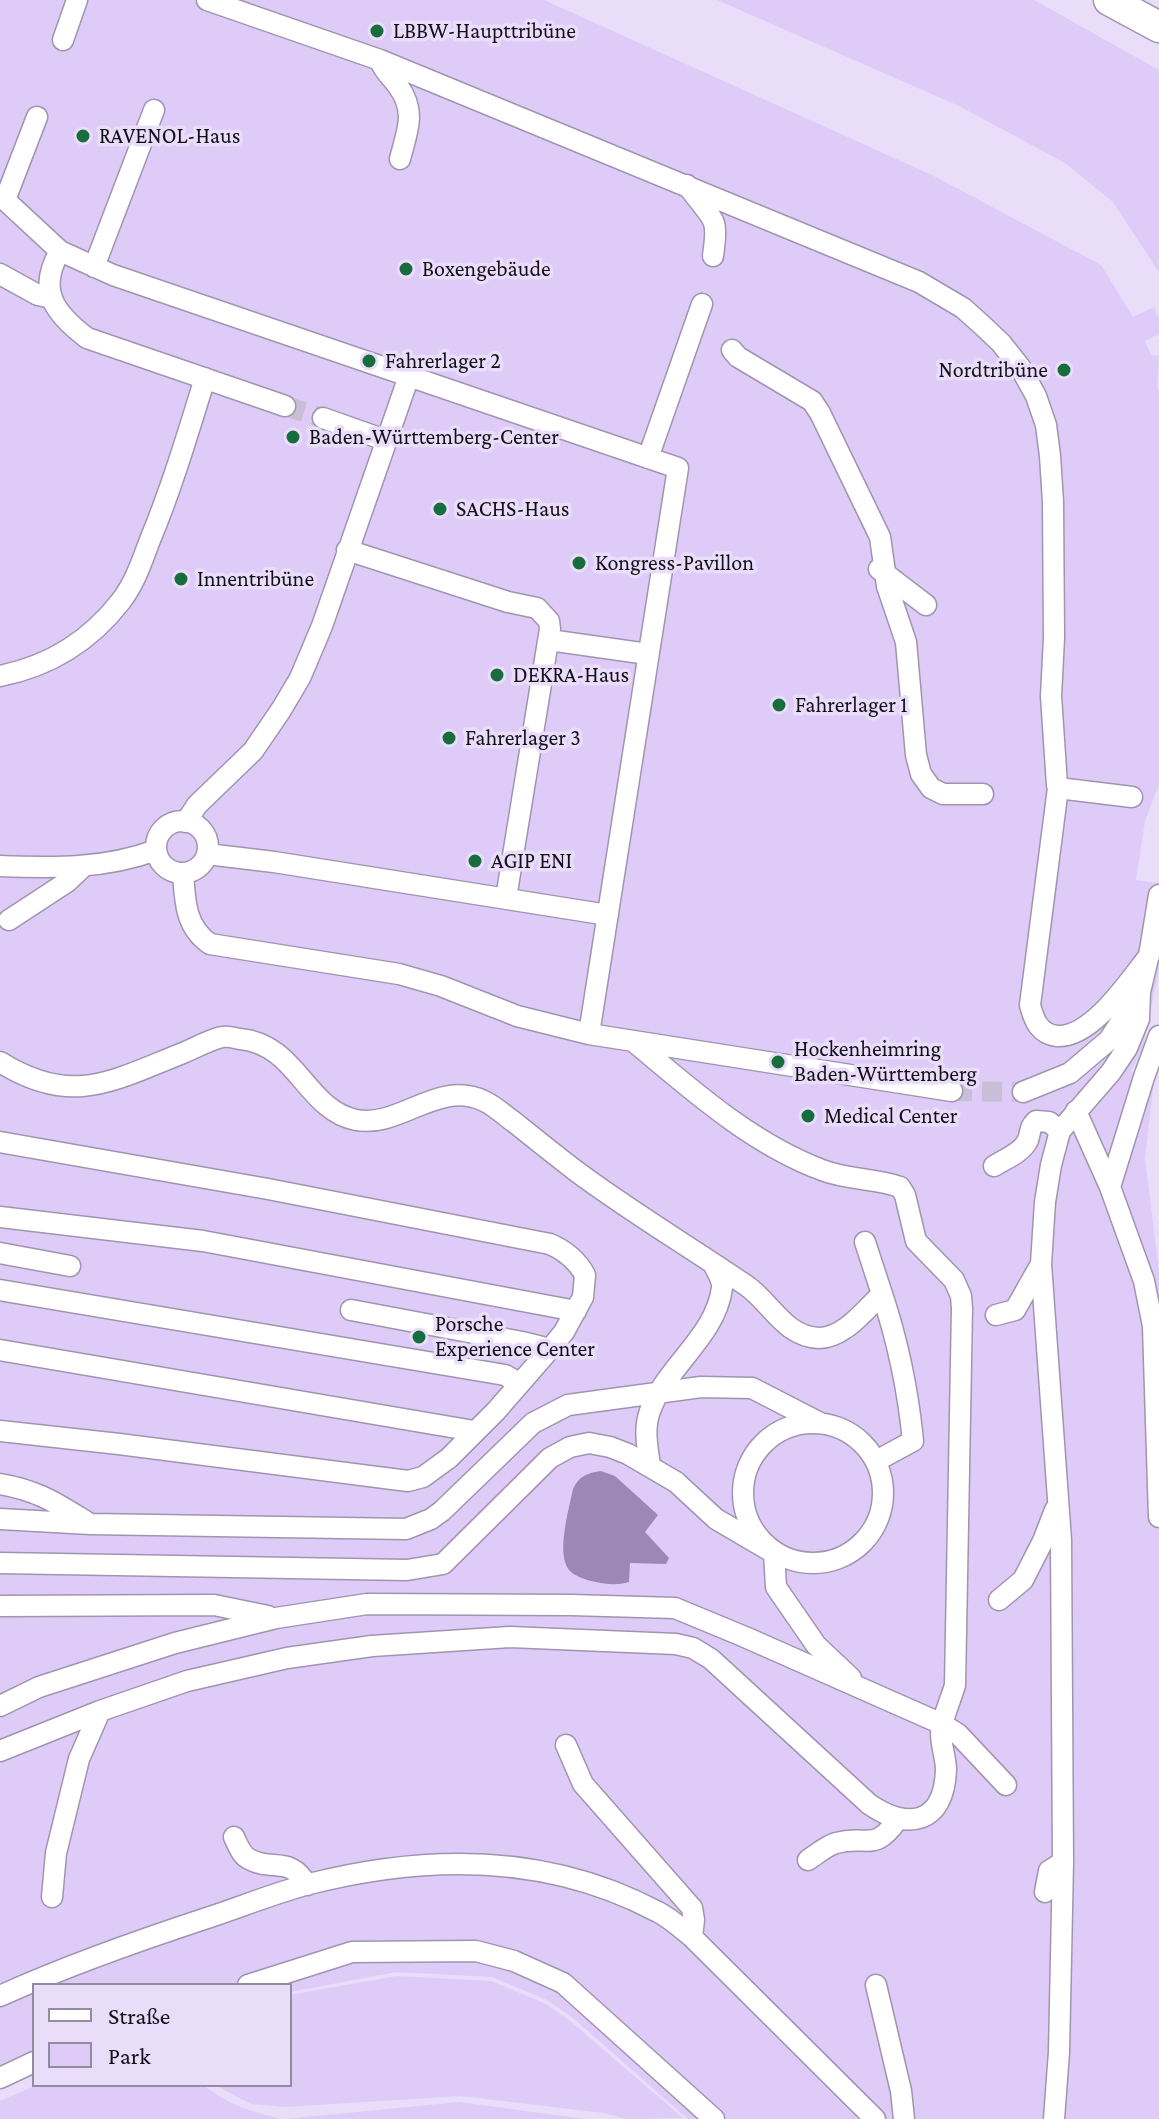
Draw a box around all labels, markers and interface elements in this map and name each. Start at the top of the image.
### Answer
place label: LBBW-Haupttribüne [393,18,576,44]
marker: LBBW-Haupttribüne [368,22,386,40]
place label: RAVENOL-Haus [99,123,240,149]
marker: RAVENOL-Haus [74,127,92,145]
place label: Boxengebäude [422,256,551,282]
marker: Boxengebäude [397,260,415,278]
place label: Fahrerlager 2 [385,348,501,374]
marker: Fahrerlager 2 [360,352,378,370]
place label: Nordtribüne [939,357,1048,383]
marker: Nordtribüne [1055,361,1073,379]
place label: Baden-Württemberg-Center [309,424,559,450]
marker: Baden-Württemberg-Center [284,428,302,446]
place label: SACHS-Haus [456,496,569,522]
marker: SACHS-Haus [431,500,449,518]
place label: Kongress-Pavillon [595,550,754,576]
marker: Kongress-Pavillon [570,554,588,572]
place label: Innentribüne [197,566,314,592]
marker: Innentribüne [172,570,190,588]
place label: DEKRA-Haus [513,662,629,688]
marker: DEKRA-Haus [488,666,506,684]
place label: Fahrerlager 1 [795,692,907,718]
marker: Fahrerlager 1 [770,696,788,714]
place label: Fahrerlager 3 [465,725,581,751]
marker: Fahrerlager 3 [440,729,458,747]
place label: AGIP ENI [491,848,572,874]
marker: AGIP ENI [466,852,484,870]
place label: Hockenheimring Baden-Württemberg [794,1036,977,1088]
marker: Hockenheimring Baden-Württemberg [769,1053,787,1071]
place label: Medical Center [824,1103,957,1129]
marker: Medical Center [799,1107,817,1125]
place label: Porsche Experience Center [435,1311,595,1362]
marker: Porsche Experience Center [410,1328,428,1346]
legend [32,1983,292,2087]
text: Straße [108,2002,170,2029]
text: Park [108,2042,151,2069]

